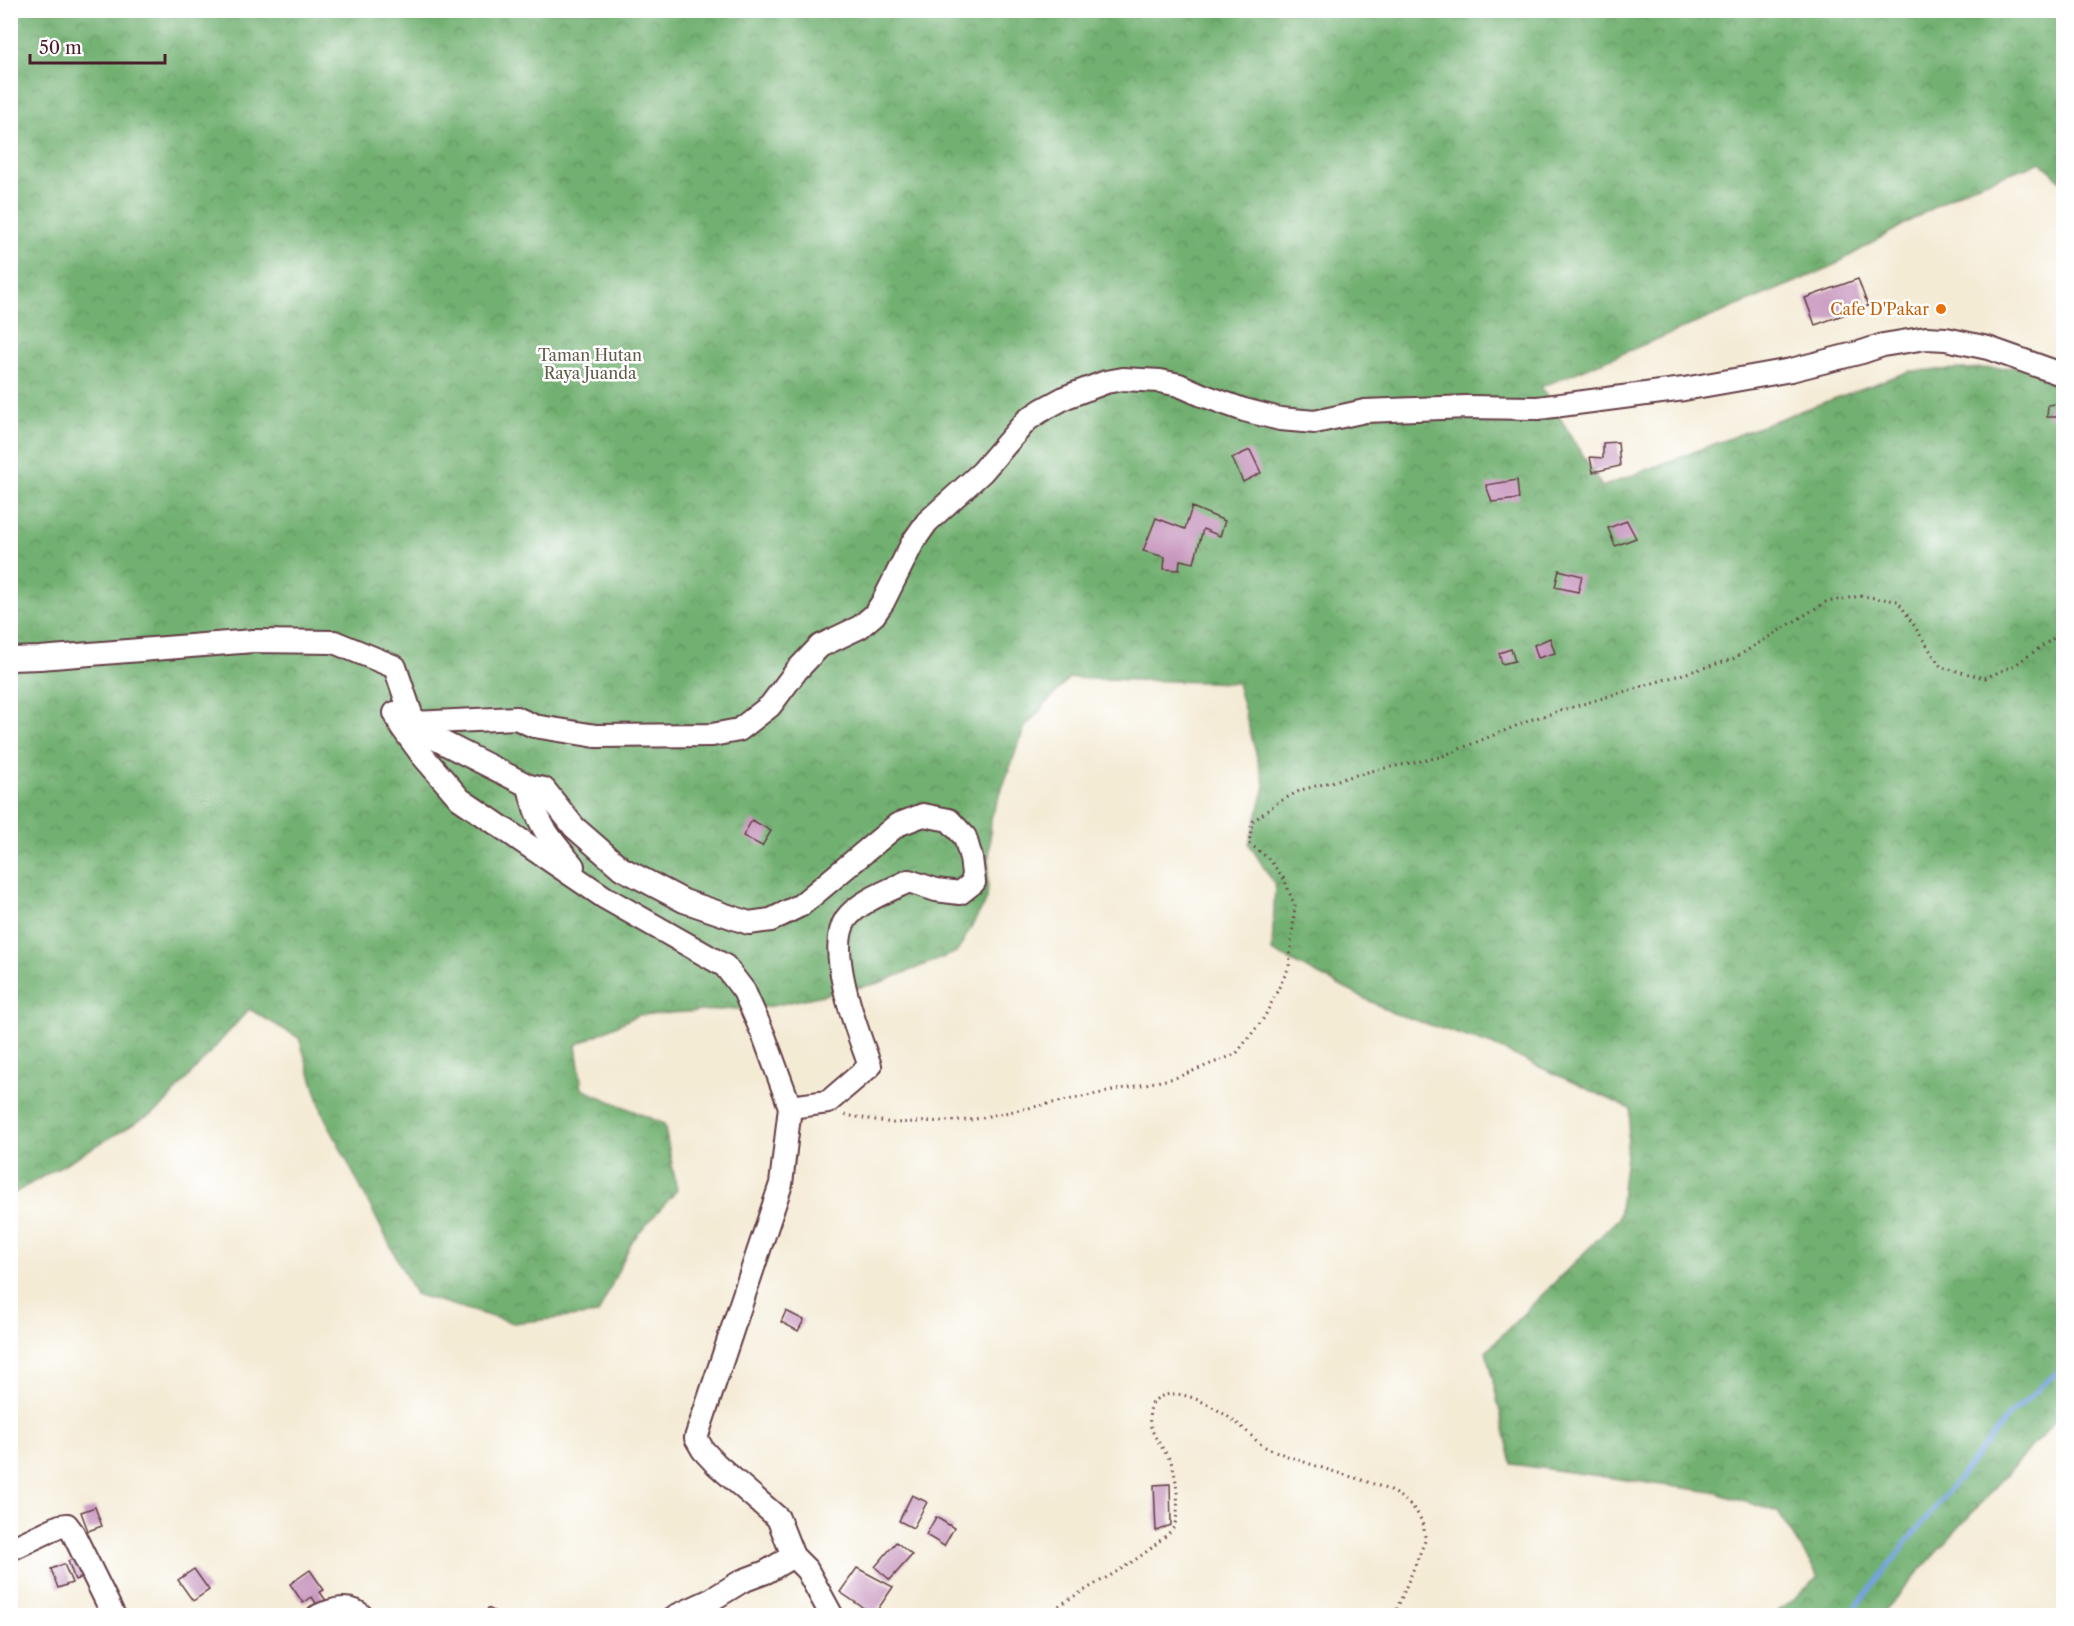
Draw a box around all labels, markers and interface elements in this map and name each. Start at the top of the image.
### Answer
scale bar [30,27,165,65]
text: 50 m [39,37,82,59]
place label: Cafe D'Pakar [1830,299,1929,319]
marker: Cafe D'Pakar [1934,302,1948,316]
park label: Taman Hutan Raya Juanda [538,345,642,383]

